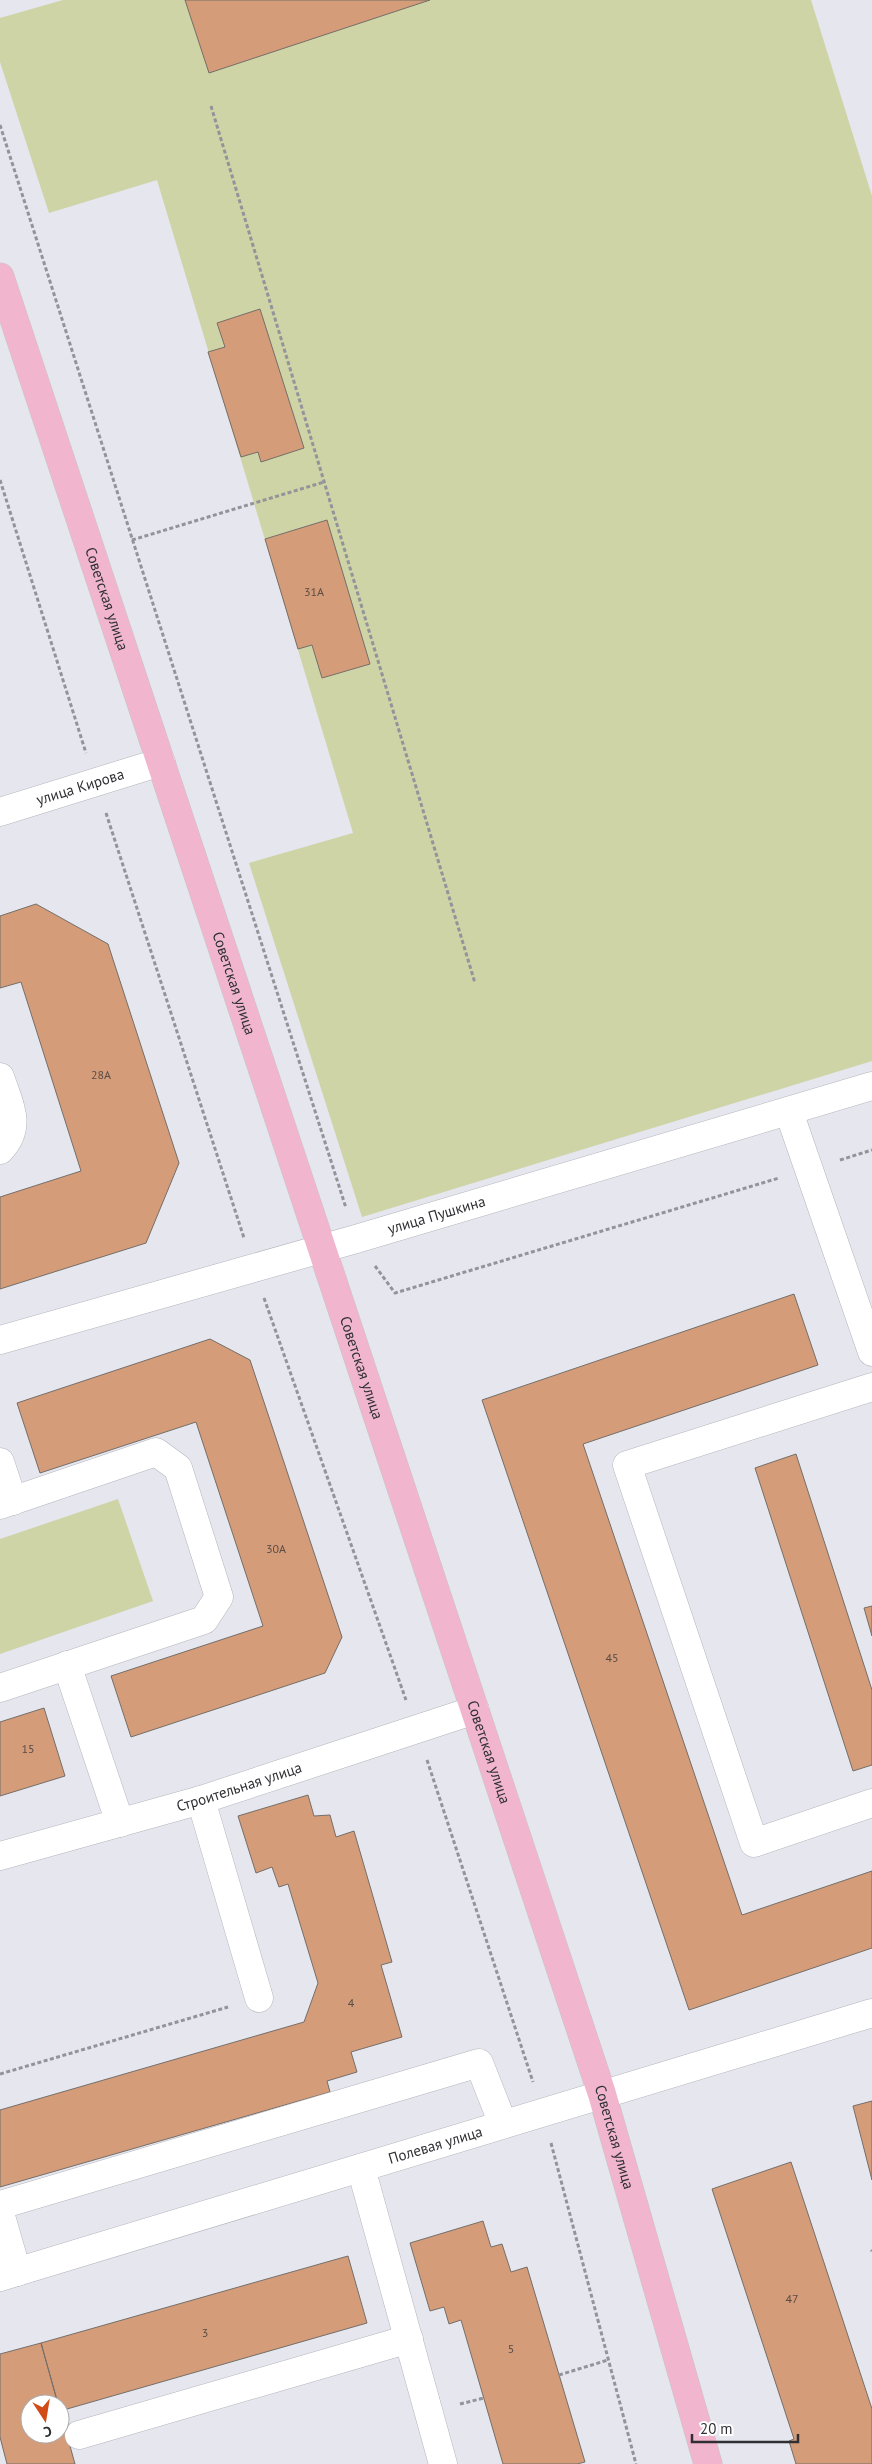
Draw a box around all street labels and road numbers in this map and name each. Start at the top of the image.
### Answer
street label: Советская улица [81,545,133,653]
street label: улица Кирова [34,764,126,809]
street label: Советская улица [209,929,260,1037]
street label: улица Пушкина [385,1191,488,1238]
street label: Советская улица [336,1313,388,1422]
street label: Советская улица [463,1698,515,1806]
street label: Строительная улица [174,1758,304,1815]
street label: Советская улица [591,2082,639,2191]
street label: Полевая улица [386,2121,485,2168]

